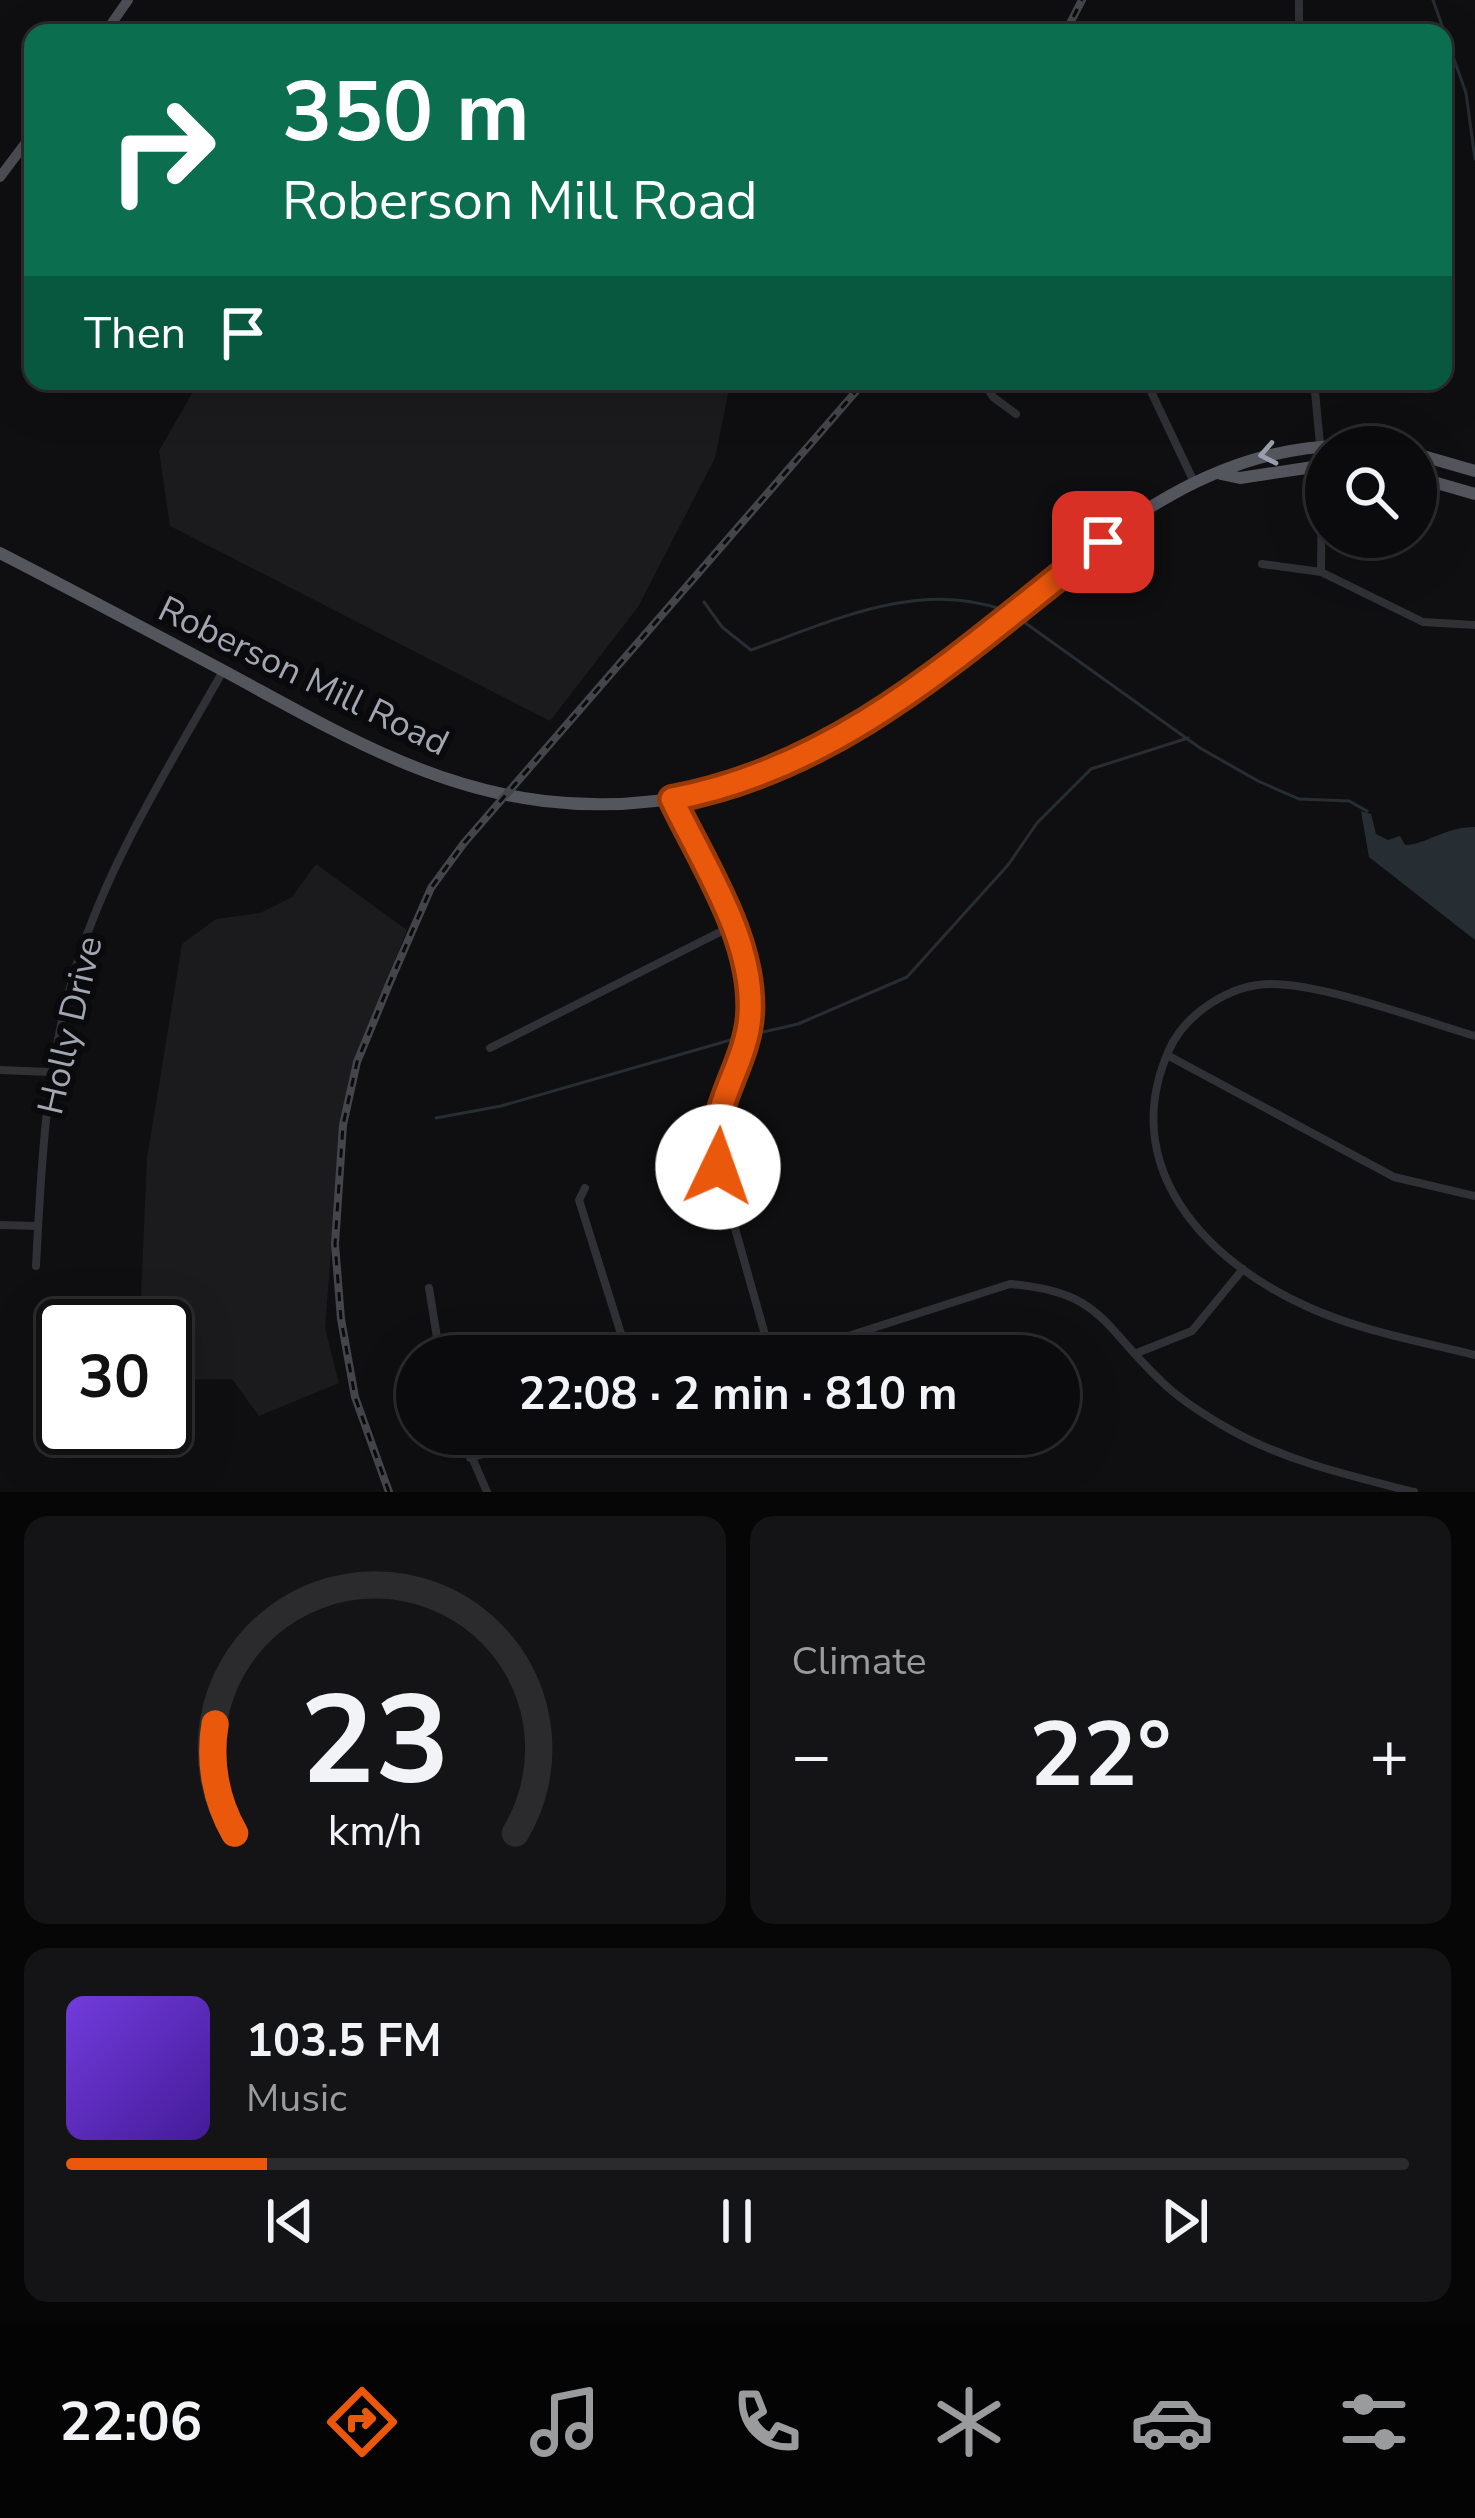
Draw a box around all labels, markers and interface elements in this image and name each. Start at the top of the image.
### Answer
text: 350 m [282,55,530,170]
icon: right [84,72,240,228]
text: Roberson Mill Road [282,164,758,238]
icon: arrive [210,300,276,366]
text: Then [84,303,186,364]
map controls [1305,426,1437,558]
button: search [1305,426,1437,558]
one-way arrow [1258,440,1278,466]
pin [1052,491,1154,593]
icon: arrive [1070,509,1136,575]
street label: Roberson Mill Road [150,585,457,768]
street label: Holly Drive [26,931,115,1119]
position arrow [655,1104,781,1230]
speed limit sign: 30 [36,1299,192,1455]
text: 22:08 · 2 min · 810 m [518,1364,958,1425]
text: Climate [792,1635,927,1688]
text: 23 [300,1656,450,1826]
text: 22° [1029,1694,1171,1817]
text: − [792,1711,831,1801]
text: + [1369,1711,1409,1801]
text: km/h [327,1802,422,1860]
text: 103.5 FM [246,2011,442,2072]
text: Music [246,2072,347,2125]
icon: previous [257,2188,323,2254]
icon: pause [704,2188,770,2254]
icon: next [1152,2188,1218,2254]
icon: directions [320,2380,404,2464]
icon: music [523,2380,607,2464]
icon: phone [725,2380,809,2464]
icon: climate [927,2380,1011,2464]
icon: car [1130,2380,1214,2464]
icon: filters [1332,2380,1416,2464]
text: 22:06 [59,2385,202,2459]

